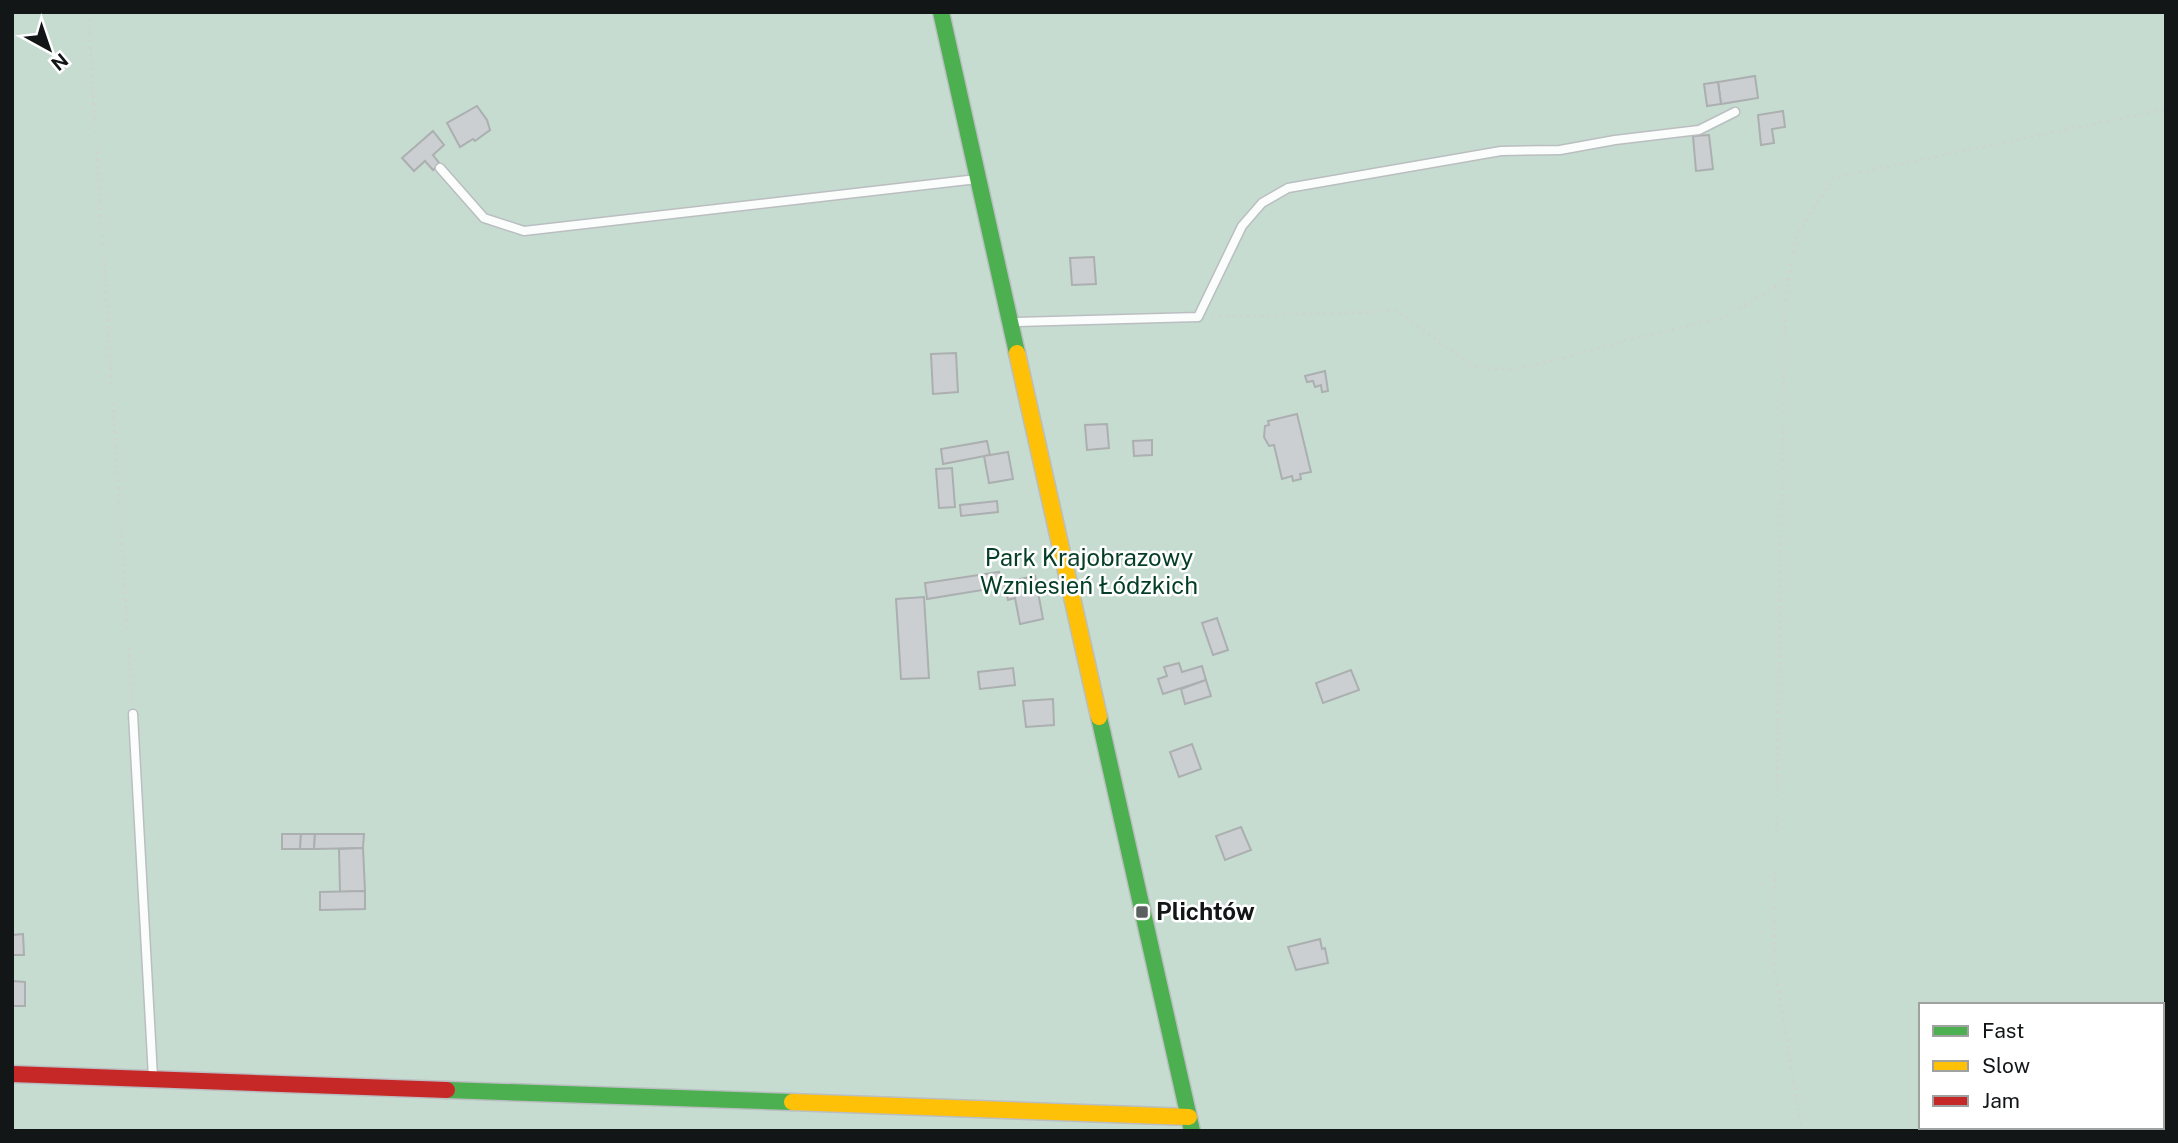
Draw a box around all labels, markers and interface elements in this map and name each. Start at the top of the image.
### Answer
north arrow [14,14,84,84]
text: N [47,49,73,75]
park label: Park Krajobrazowy Wzniesień Łódzkich [980,543,1198,599]
place label: Plichtów [1156,897,1255,925]
marker: Plichtów [1134,904,1150,920]
legend [1919,1003,2164,1129]
text: Fast [1982,1018,2024,1043]
text: Slow [1982,1053,2030,1078]
text: Jam [1982,1088,2020,1113]

